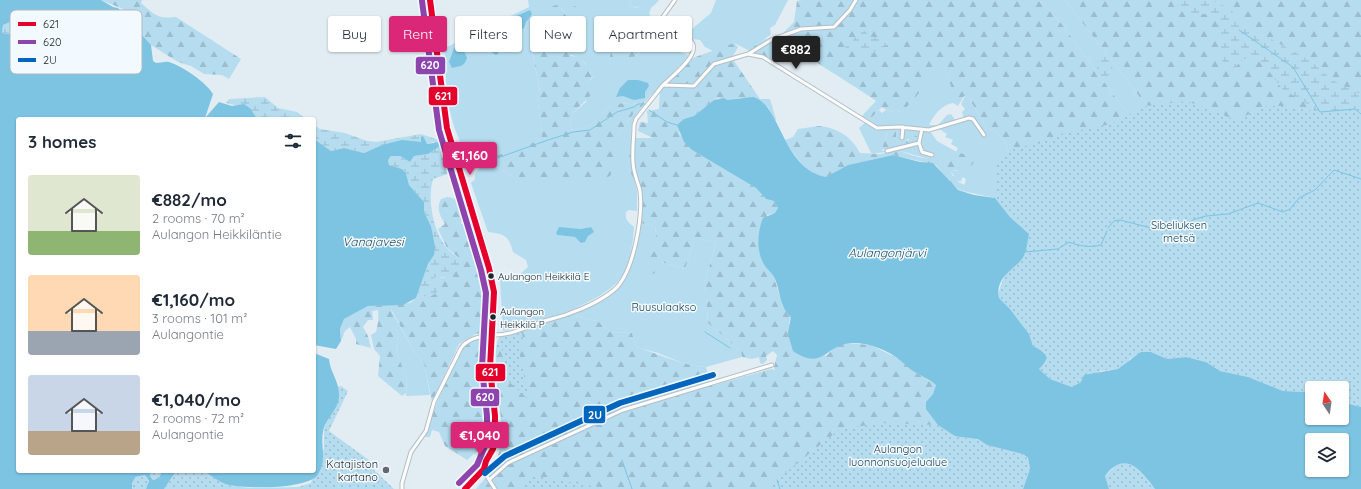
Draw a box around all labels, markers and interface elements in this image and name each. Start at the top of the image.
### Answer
legend [10,10,142,74]
chip: Buy [328,16,381,52]
chip: Rent [389,16,447,52]
chip: Filters [455,16,522,52]
chip: New [530,16,586,52]
chip: Apartment [594,16,692,52]
text: 621 [43,17,59,31]
text: 620 [43,35,62,49]
pin: €882 [772,36,820,70]
text: €882 [781,41,811,57]
text: 2U [43,53,57,67]
line badge: 620 [415,56,446,75]
text: 620 [420,58,440,72]
line badge: 621 [428,86,458,106]
text: 621 [435,89,451,103]
icon: filters [282,130,304,152]
text: 3 homes [28,131,96,152]
pin: €1,160 [437,142,503,176]
text: €1,160 [452,147,488,163]
text: €882/mo [152,189,227,210]
icon: home [60,191,108,239]
text: 2 rooms · 70 m² [152,210,245,226]
park label: Sibeliuksen metsä [1151,218,1207,245]
text: Aulangon Heikkiläntie [152,226,282,242]
water label: Vanajavesi [343,234,405,249]
water label: Aulangonjärvi [848,245,927,260]
place label: Aulangon Heikkilä E [498,270,590,283]
marker: Aulangon Heikkilä E [486,271,496,281]
text: €1,160/mo [152,289,235,310]
icon: home [60,291,108,339]
park label: Ruusulaakso [632,300,697,314]
place label: Aulangon Heikkilä P [500,305,545,331]
text: 3 rooms · 101 m² [152,310,247,326]
marker: Aulangon Heikkilä P [488,312,498,322]
text: Aulangontie [152,326,224,342]
line badge: 621 [475,363,506,382]
text: 621 [482,365,498,379]
north arrow [1305,381,1349,425]
map controls [1305,381,1349,477]
line badge: 620 [470,388,500,407]
text: €1,040/mo [152,389,241,410]
text: 620 [475,390,495,404]
icon: home [60,391,108,439]
line badge: 2U [583,405,606,424]
text: 2U [588,408,602,422]
text: 2 rooms · 72 m² [152,410,244,426]
pin: €1,040 [447,422,513,456]
text: Aulangontie [152,426,224,442]
text: €1,040 [460,427,500,443]
button: layers [1305,433,1349,477]
park label: Aulangon luonnonsuojelualue [849,442,947,469]
place label: Katajiston kartano [326,457,378,484]
marker: Katajiston kartano [381,465,391,475]

